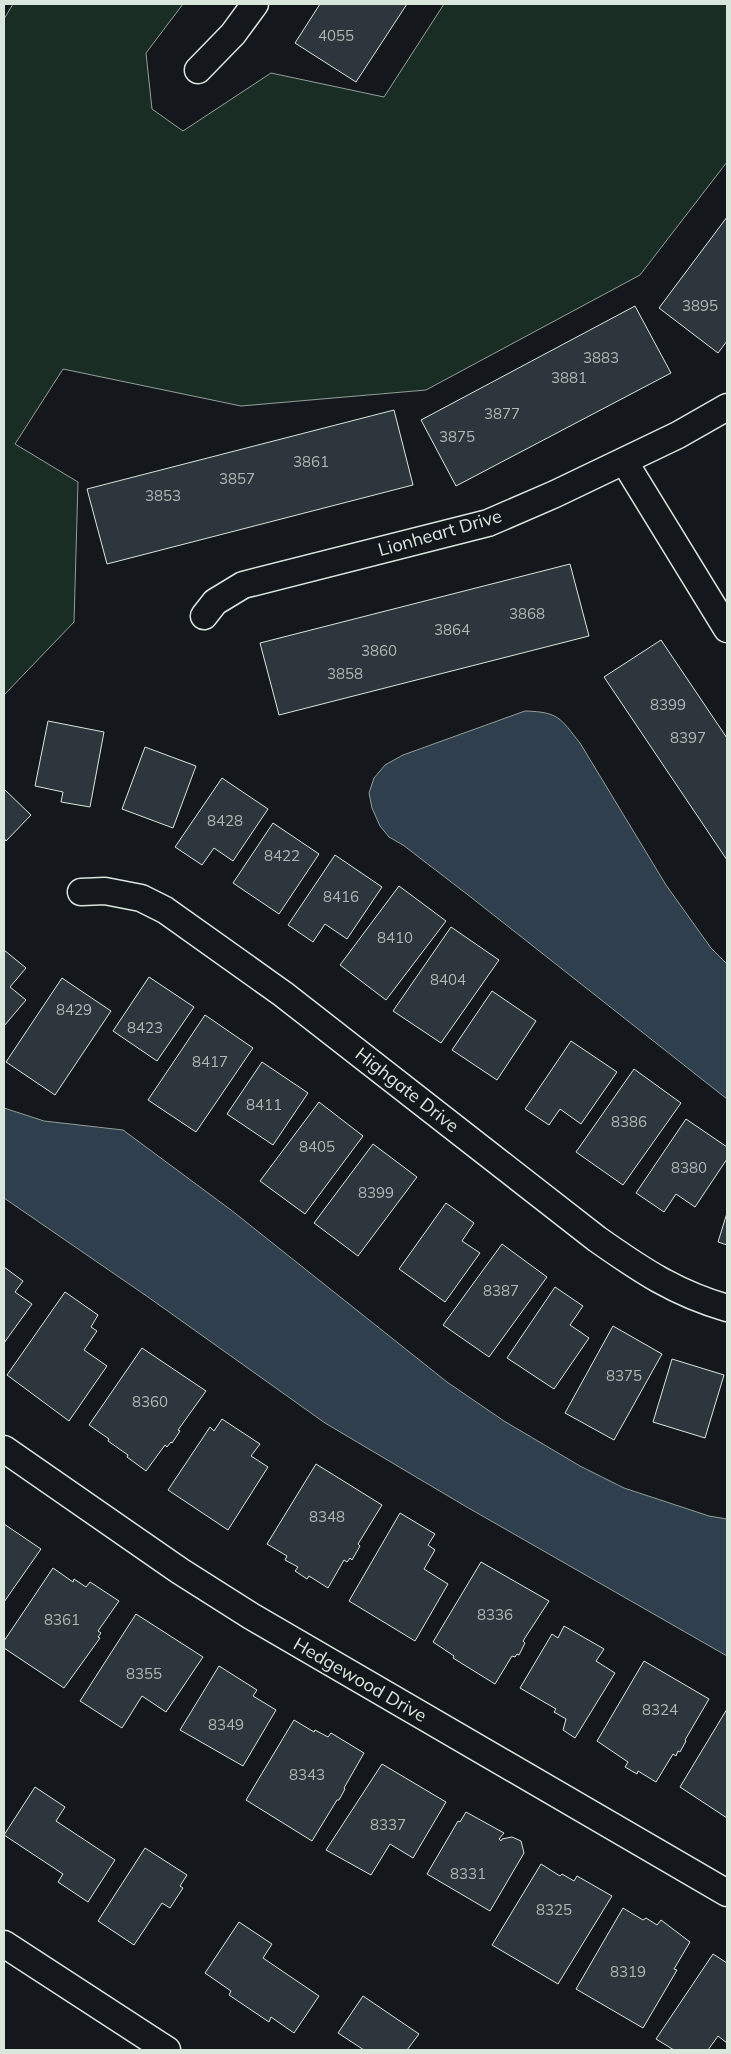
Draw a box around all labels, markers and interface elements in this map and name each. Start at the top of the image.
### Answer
house number: 4055 [318,26,354,45]
house number: 3895 [682,296,718,315]
house number: 3883 [583,348,619,367]
house number: 3881 [551,368,587,387]
house number: 3877 [484,404,520,423]
house number: 3875 [439,427,475,446]
house number: 3861 [293,452,329,471]
house number: 3857 [219,469,255,488]
house number: 3853 [145,486,181,505]
street label: Lionheart Drive [375,504,504,561]
house number: 3868 [509,604,545,623]
house number: 3864 [434,620,470,639]
house number: 3860 [361,641,397,660]
house number: 3858 [327,664,363,683]
house number: 8399 [650,695,686,714]
house number: 8397 [670,728,706,747]
house number: 8428 [207,811,243,830]
house number: 8422 [264,846,300,865]
house number: 8416 [323,887,359,906]
house number: 8410 [377,928,413,947]
house number: 8404 [430,970,466,989]
house number: 8429 [56,1000,92,1019]
house number: 8423 [127,1018,163,1037]
street label: Highgate Drive [351,1042,464,1137]
house number: 8417 [192,1052,228,1071]
house number: 8411 [246,1095,282,1114]
house number: 8386 [611,1112,647,1131]
house number: 8405 [299,1137,335,1156]
house number: 8380 [671,1158,707,1177]
house number: 8399 [358,1183,394,1202]
house number: 8387 [483,1281,519,1300]
house number: 8375 [606,1366,642,1385]
house number: 8360 [132,1392,168,1411]
house number: 8348 [309,1507,345,1526]
house number: 8336 [477,1605,513,1624]
house number: 8361 [44,1610,80,1629]
street label: Hedgewood Drive [290,1632,431,1727]
house number: 8355 [126,1664,162,1683]
house number: 8324 [642,1700,678,1719]
house number: 8349 [208,1715,244,1734]
house number: 8343 [289,1765,325,1784]
house number: 8337 [370,1815,406,1834]
house number: 8331 [450,1864,486,1883]
house number: 8325 [536,1900,572,1919]
house number: 8319 [610,1962,646,1981]

